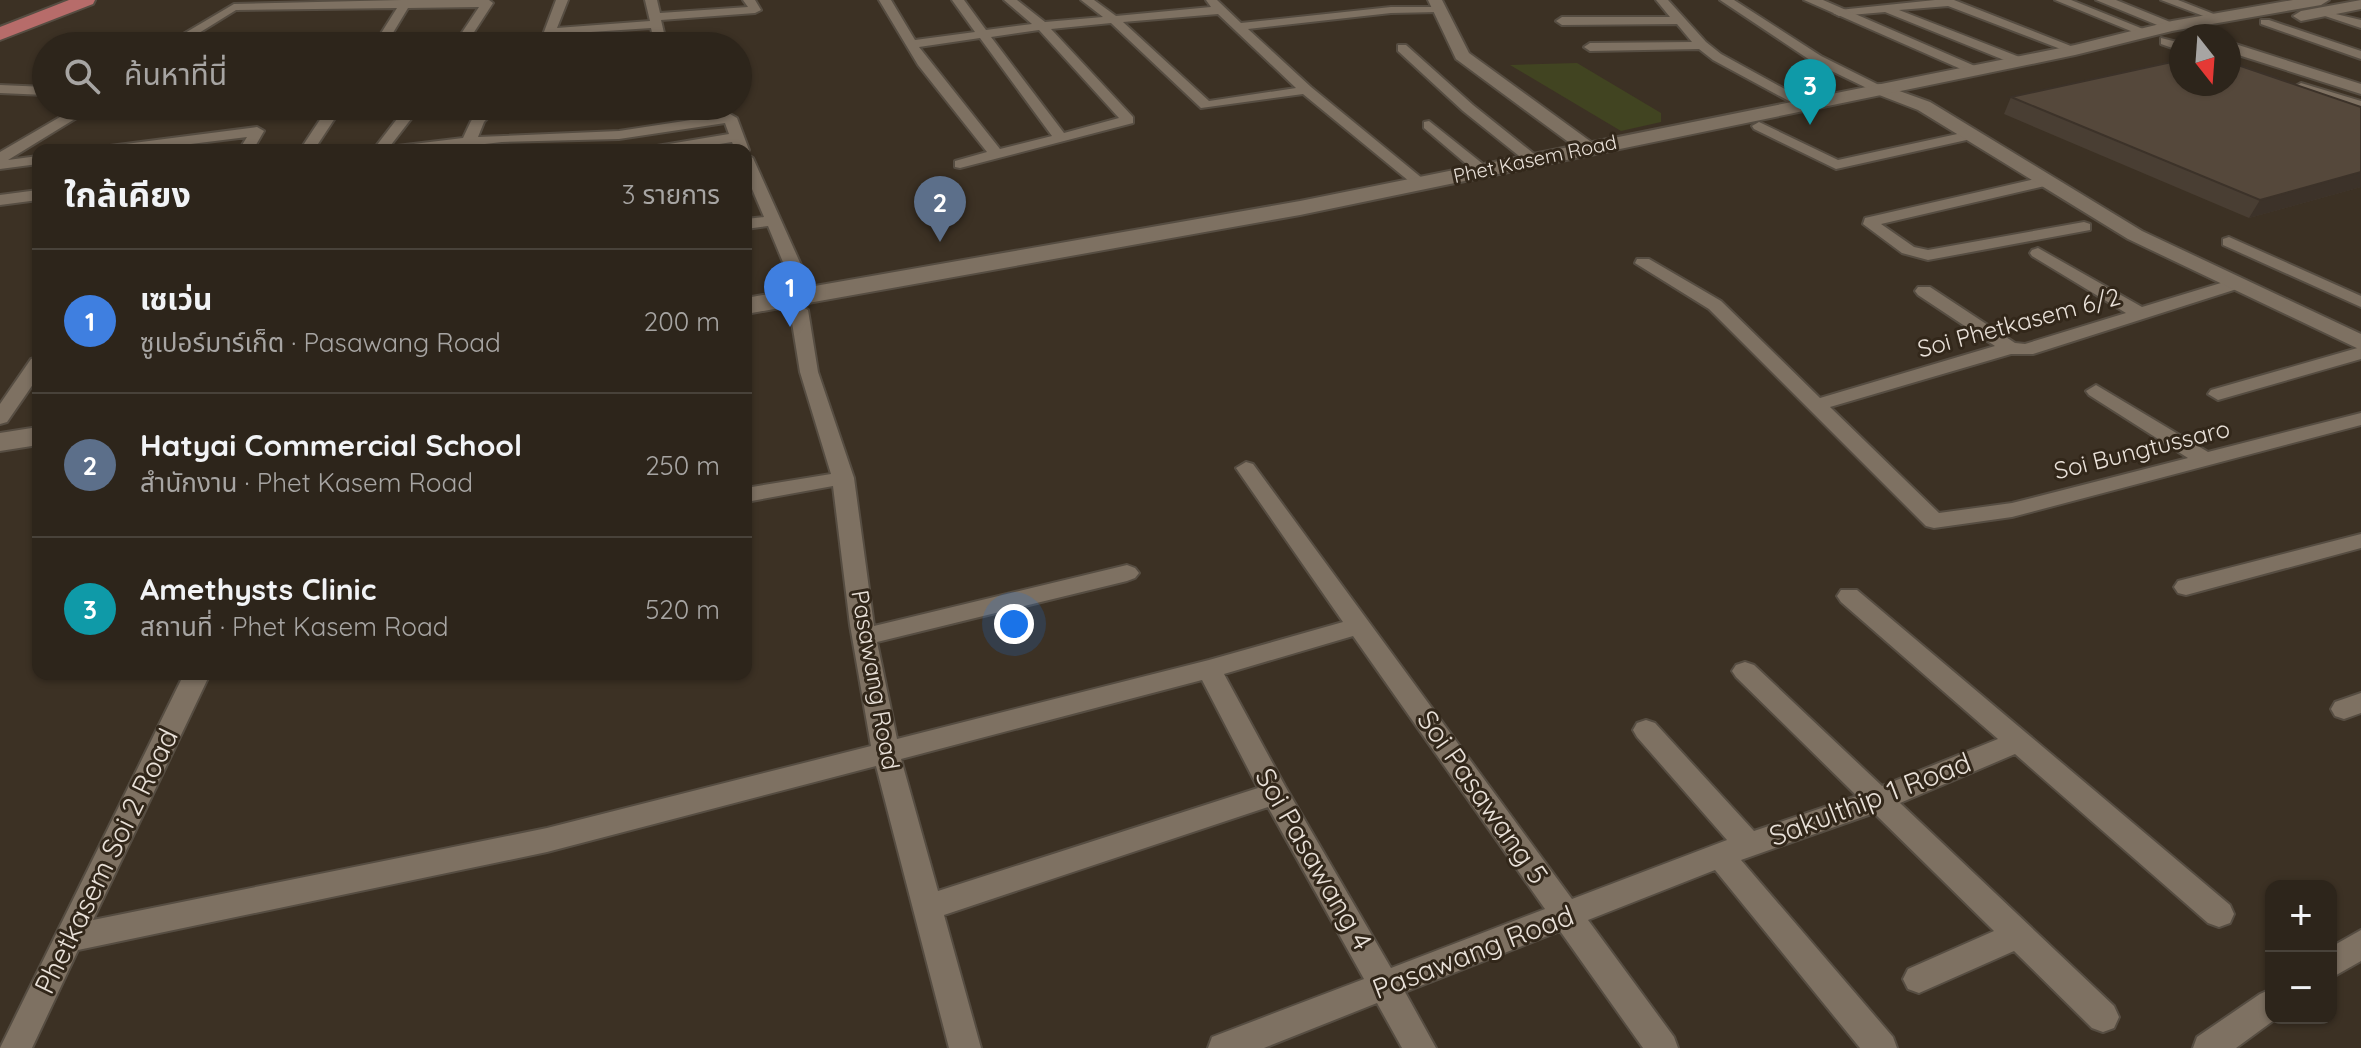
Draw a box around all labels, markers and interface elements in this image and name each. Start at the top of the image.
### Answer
north arrow [2169,24,2241,96]
search box [32,32,752,120]
icon: search [60,54,104,98]
text: ค้นหาที่นี่ [124,55,227,93]
pin: 3 [1784,59,1836,125]
street label: Phet Kasem Road [1451,129,1619,188]
text: ใกล้เคียง [64,173,191,216]
pin: 2 [914,176,966,242]
text: 3 รายการ [622,178,720,211]
pin: 1 [764,261,816,327]
text: เซเว่น [140,280,212,318]
street label: Soi Phetkasem 6/2 [1914,281,2123,364]
text: 1 [85,305,95,338]
text: 200 m [644,305,720,338]
text: ซูเปอร์มาร์เก็ต · Pasawang Road [140,326,501,359]
street label: Soi Bungtussaro [2051,413,2233,485]
text: Hatyai Commercial School [140,426,522,464]
text: 2 [83,449,97,482]
text: 250 m [645,449,720,482]
text: สำนักงาน · Phet Kasem Road [140,466,473,499]
text: Amethysts Clinic [140,570,376,608]
street label: Pasawang Road [845,587,907,772]
text: 3 [83,593,97,626]
text: 520 m [645,593,720,626]
your location [994,604,1034,644]
text: สถานที่ · Phet Kasem Road [140,610,449,643]
street label: Soi Pasawang 5 [1410,703,1556,891]
street label: Phetkasem Soi 2 Road [26,722,185,999]
street label: Sakulthip 1 Road [1764,744,1976,853]
street label: Soi Pasawang 4 [1248,762,1381,956]
map controls [2265,880,2337,1024]
button: + [2265,880,2337,952]
street label: Pasawang Road [1367,897,1578,1006]
button: − [2265,952,2337,1024]

